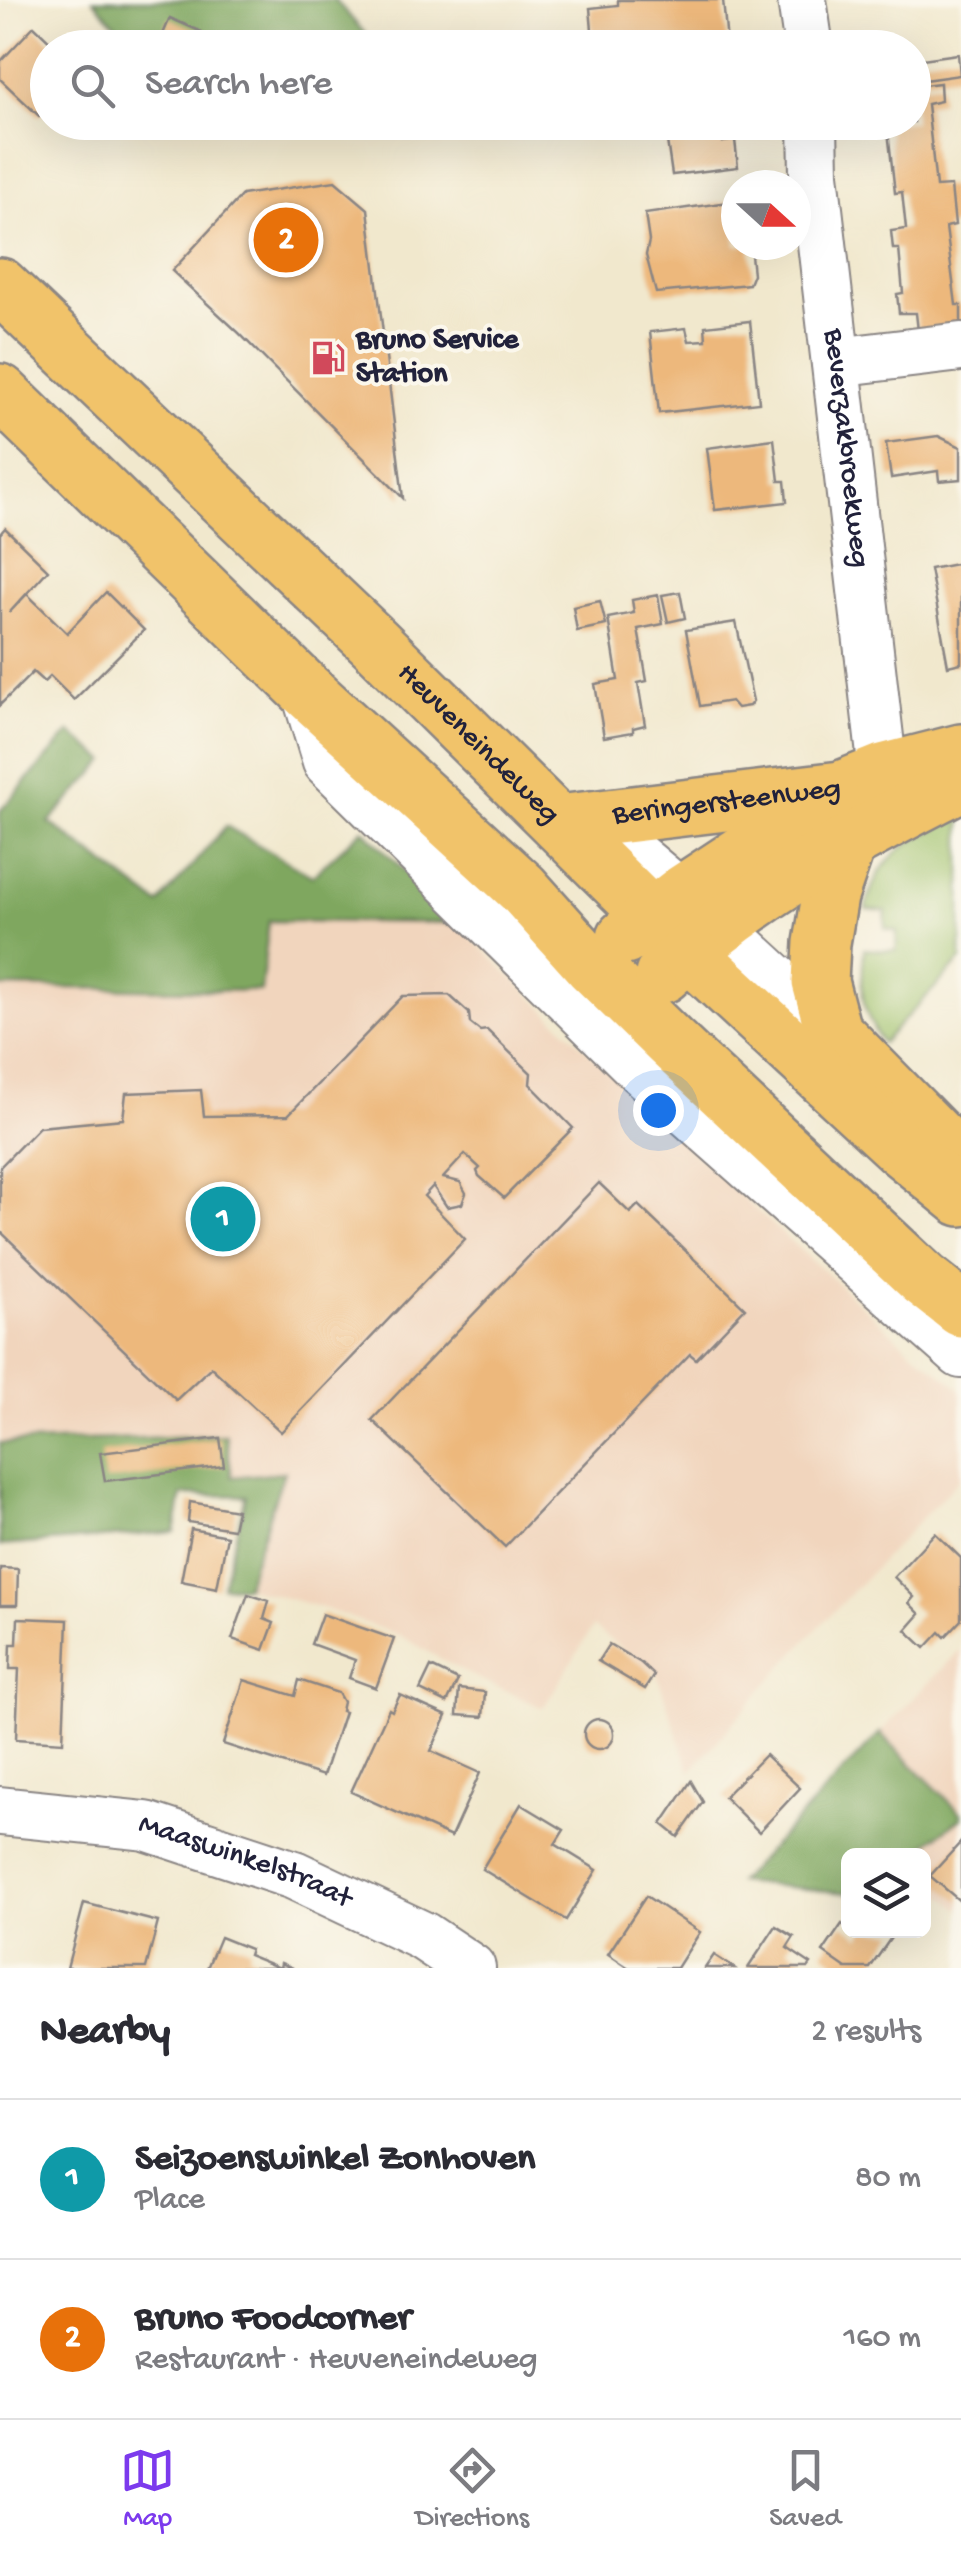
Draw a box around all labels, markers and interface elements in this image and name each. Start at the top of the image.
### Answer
search box [30,30,931,140]
icon: search [65,58,120,113]
text: Search here [145,63,332,107]
north arrow [721,170,811,260]
pin: 2 [254,202,318,278]
place label: Bruno Service Station [355,324,520,393]
street label: Beverzakbroekweg [814,326,877,569]
fuel station icon: Bruno Service Station [309,339,347,377]
street label: Heuveneindeweg [389,656,566,832]
street label: Beringersteenweg [610,772,843,834]
your location [633,1085,684,1136]
pin: 1 [190,1182,256,1256]
street label: Maaswinkelstraat [134,1807,359,1918]
map controls [841,1848,931,1938]
button: layers [841,1848,931,1938]
text: Nearby [40,2009,170,2058]
text: 2 results [811,2014,921,2052]
text: Seizoenswinkel Zonhoven [135,2138,535,2182]
text: 1 [66,2160,79,2198]
text: 80 m [855,2160,921,2198]
text: Place [135,2182,205,2220]
text: Bruno Foodcorner [135,2298,411,2342]
text: 2 [65,2320,80,2358]
text: 160 m [843,2320,921,2358]
text: Restaurant · Heuveneindeweg [135,2342,538,2380]
tab: Map [120,2443,175,2536]
tab: Directions [415,2443,529,2536]
tab: Saved [769,2443,841,2536]

